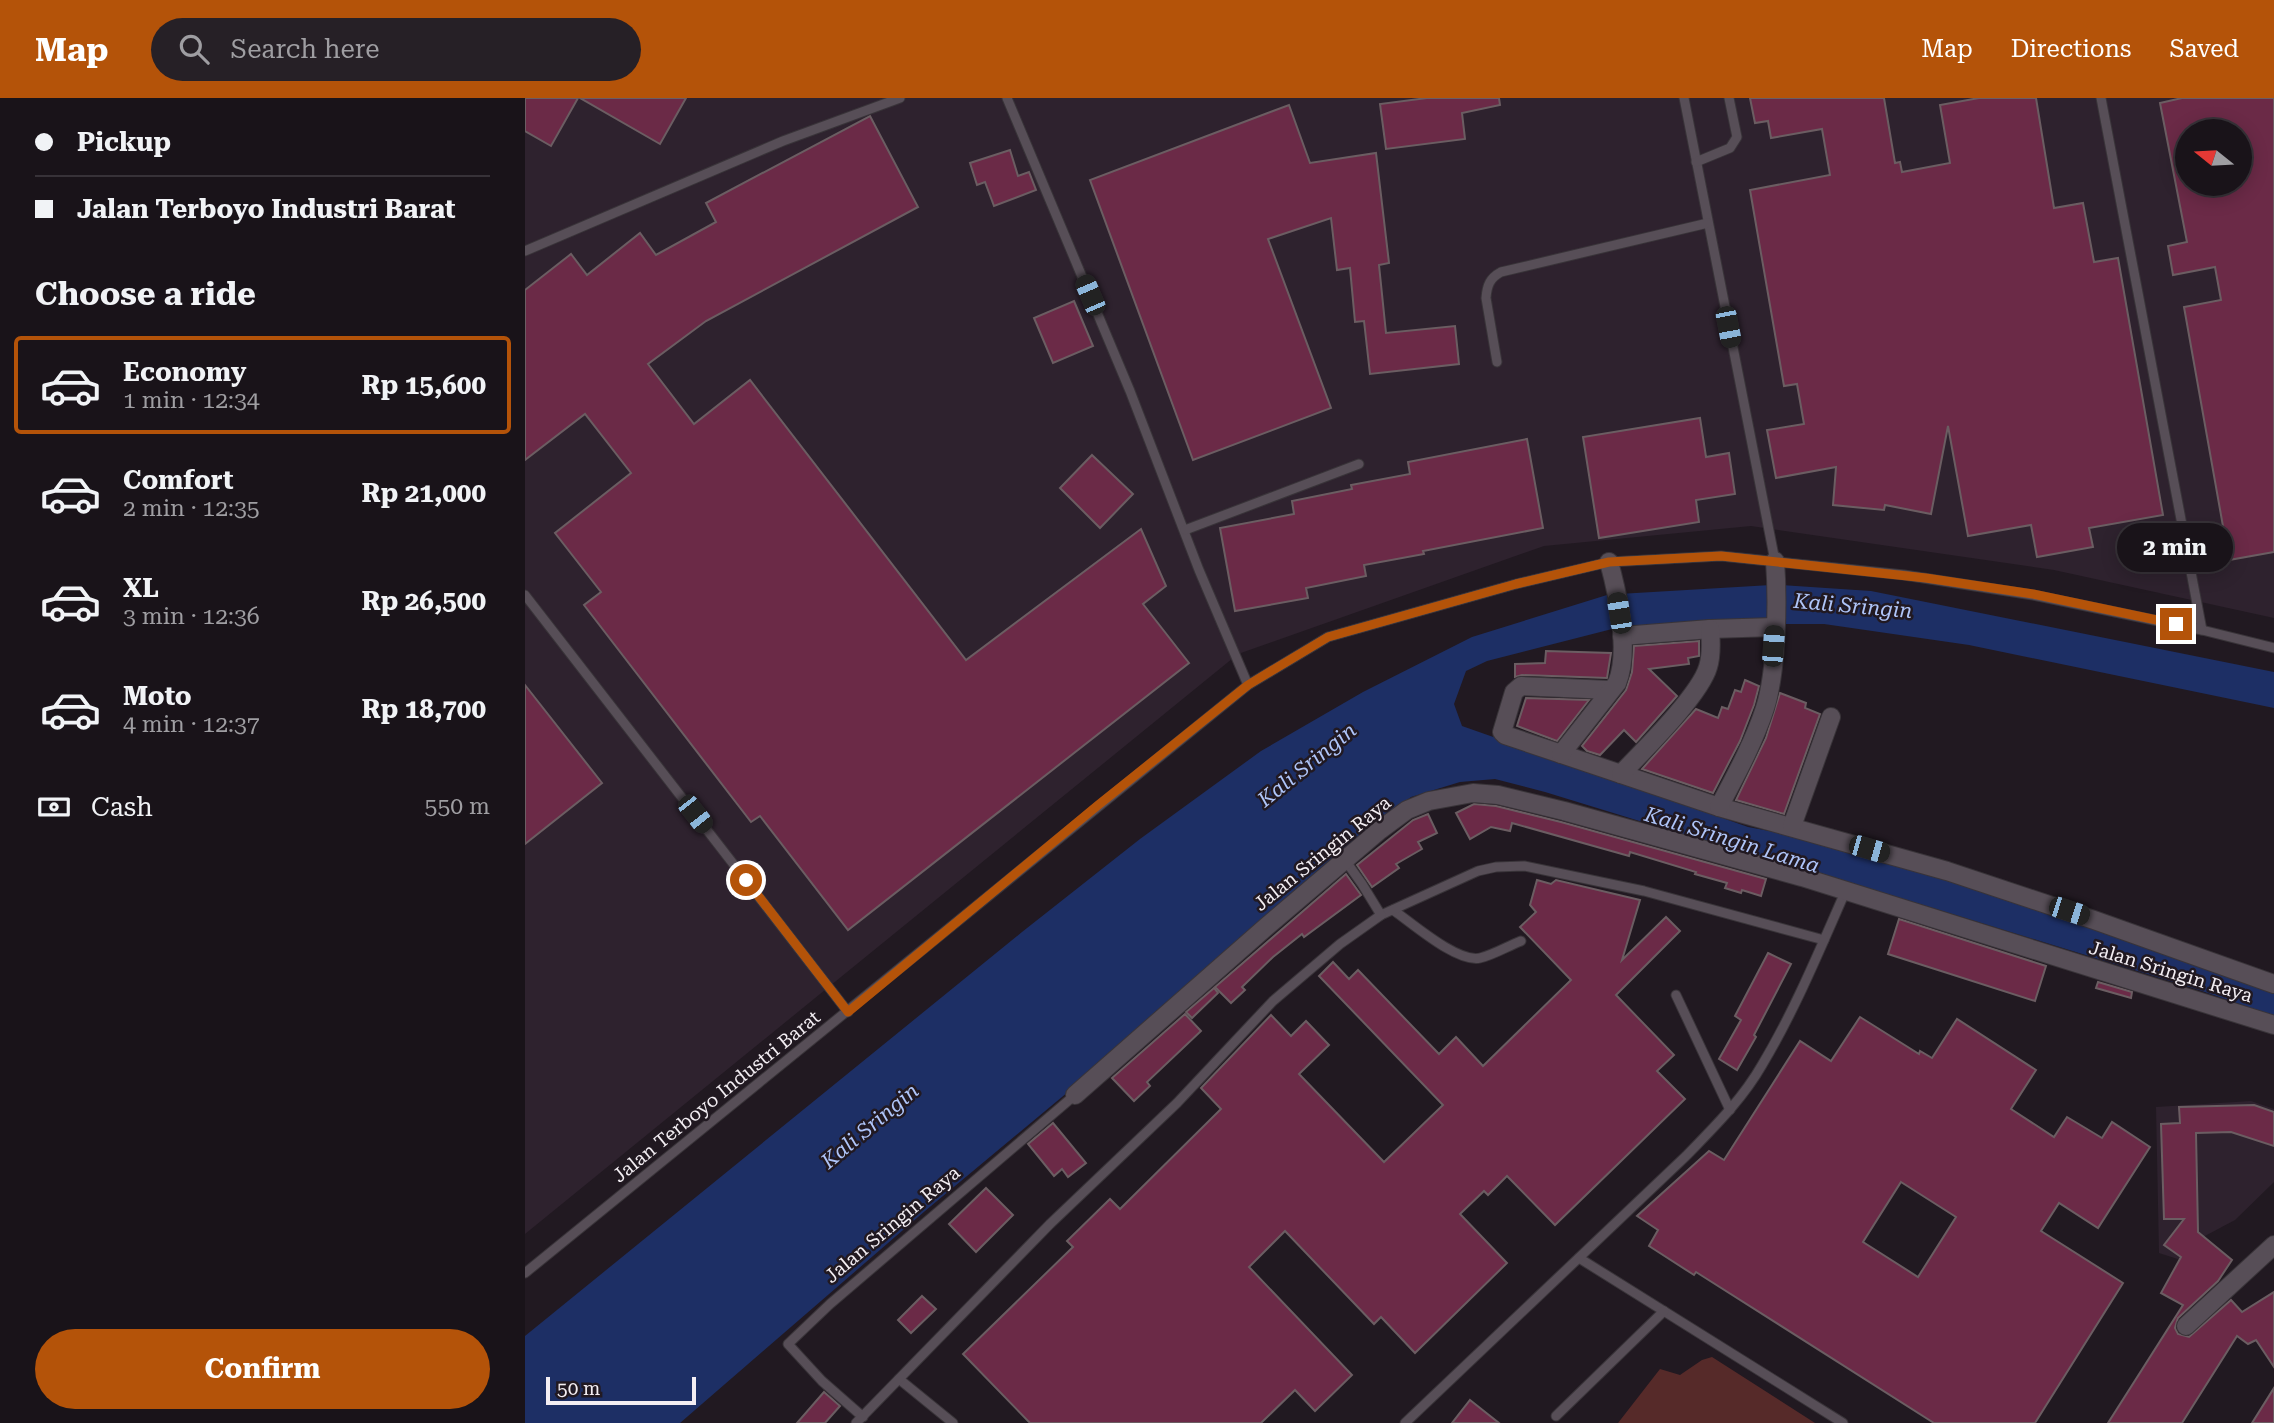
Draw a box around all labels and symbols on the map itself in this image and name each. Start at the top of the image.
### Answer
north arrow [2175,119,2252,196]
car [1073,272,1108,318]
car [1714,304,1743,350]
callout: 2 min [2118,522,2234,572]
water label: Kali Sringin [1792,589,1913,623]
car [1606,591,1633,635]
route end [2160,608,2192,640]
car [1762,624,1785,668]
water label: Kali Sringin [1252,718,1361,812]
car [674,791,717,837]
street label: Jalan Sringin Raya [1249,791,1396,916]
water label: Kali Sringin Lama [1641,802,1822,878]
car [1846,833,1893,865]
route start [730,864,762,896]
car [2046,895,2093,927]
street label: Jalan Sringin Raya [2086,936,2256,1007]
street label: Jalan Terboyo Industri Barat [608,1006,825,1187]
water label: Kali Sringin [816,1078,923,1174]
street label: Jalan Sringin Raya [820,1161,965,1288]
scale bar [546,1374,697,1406]

